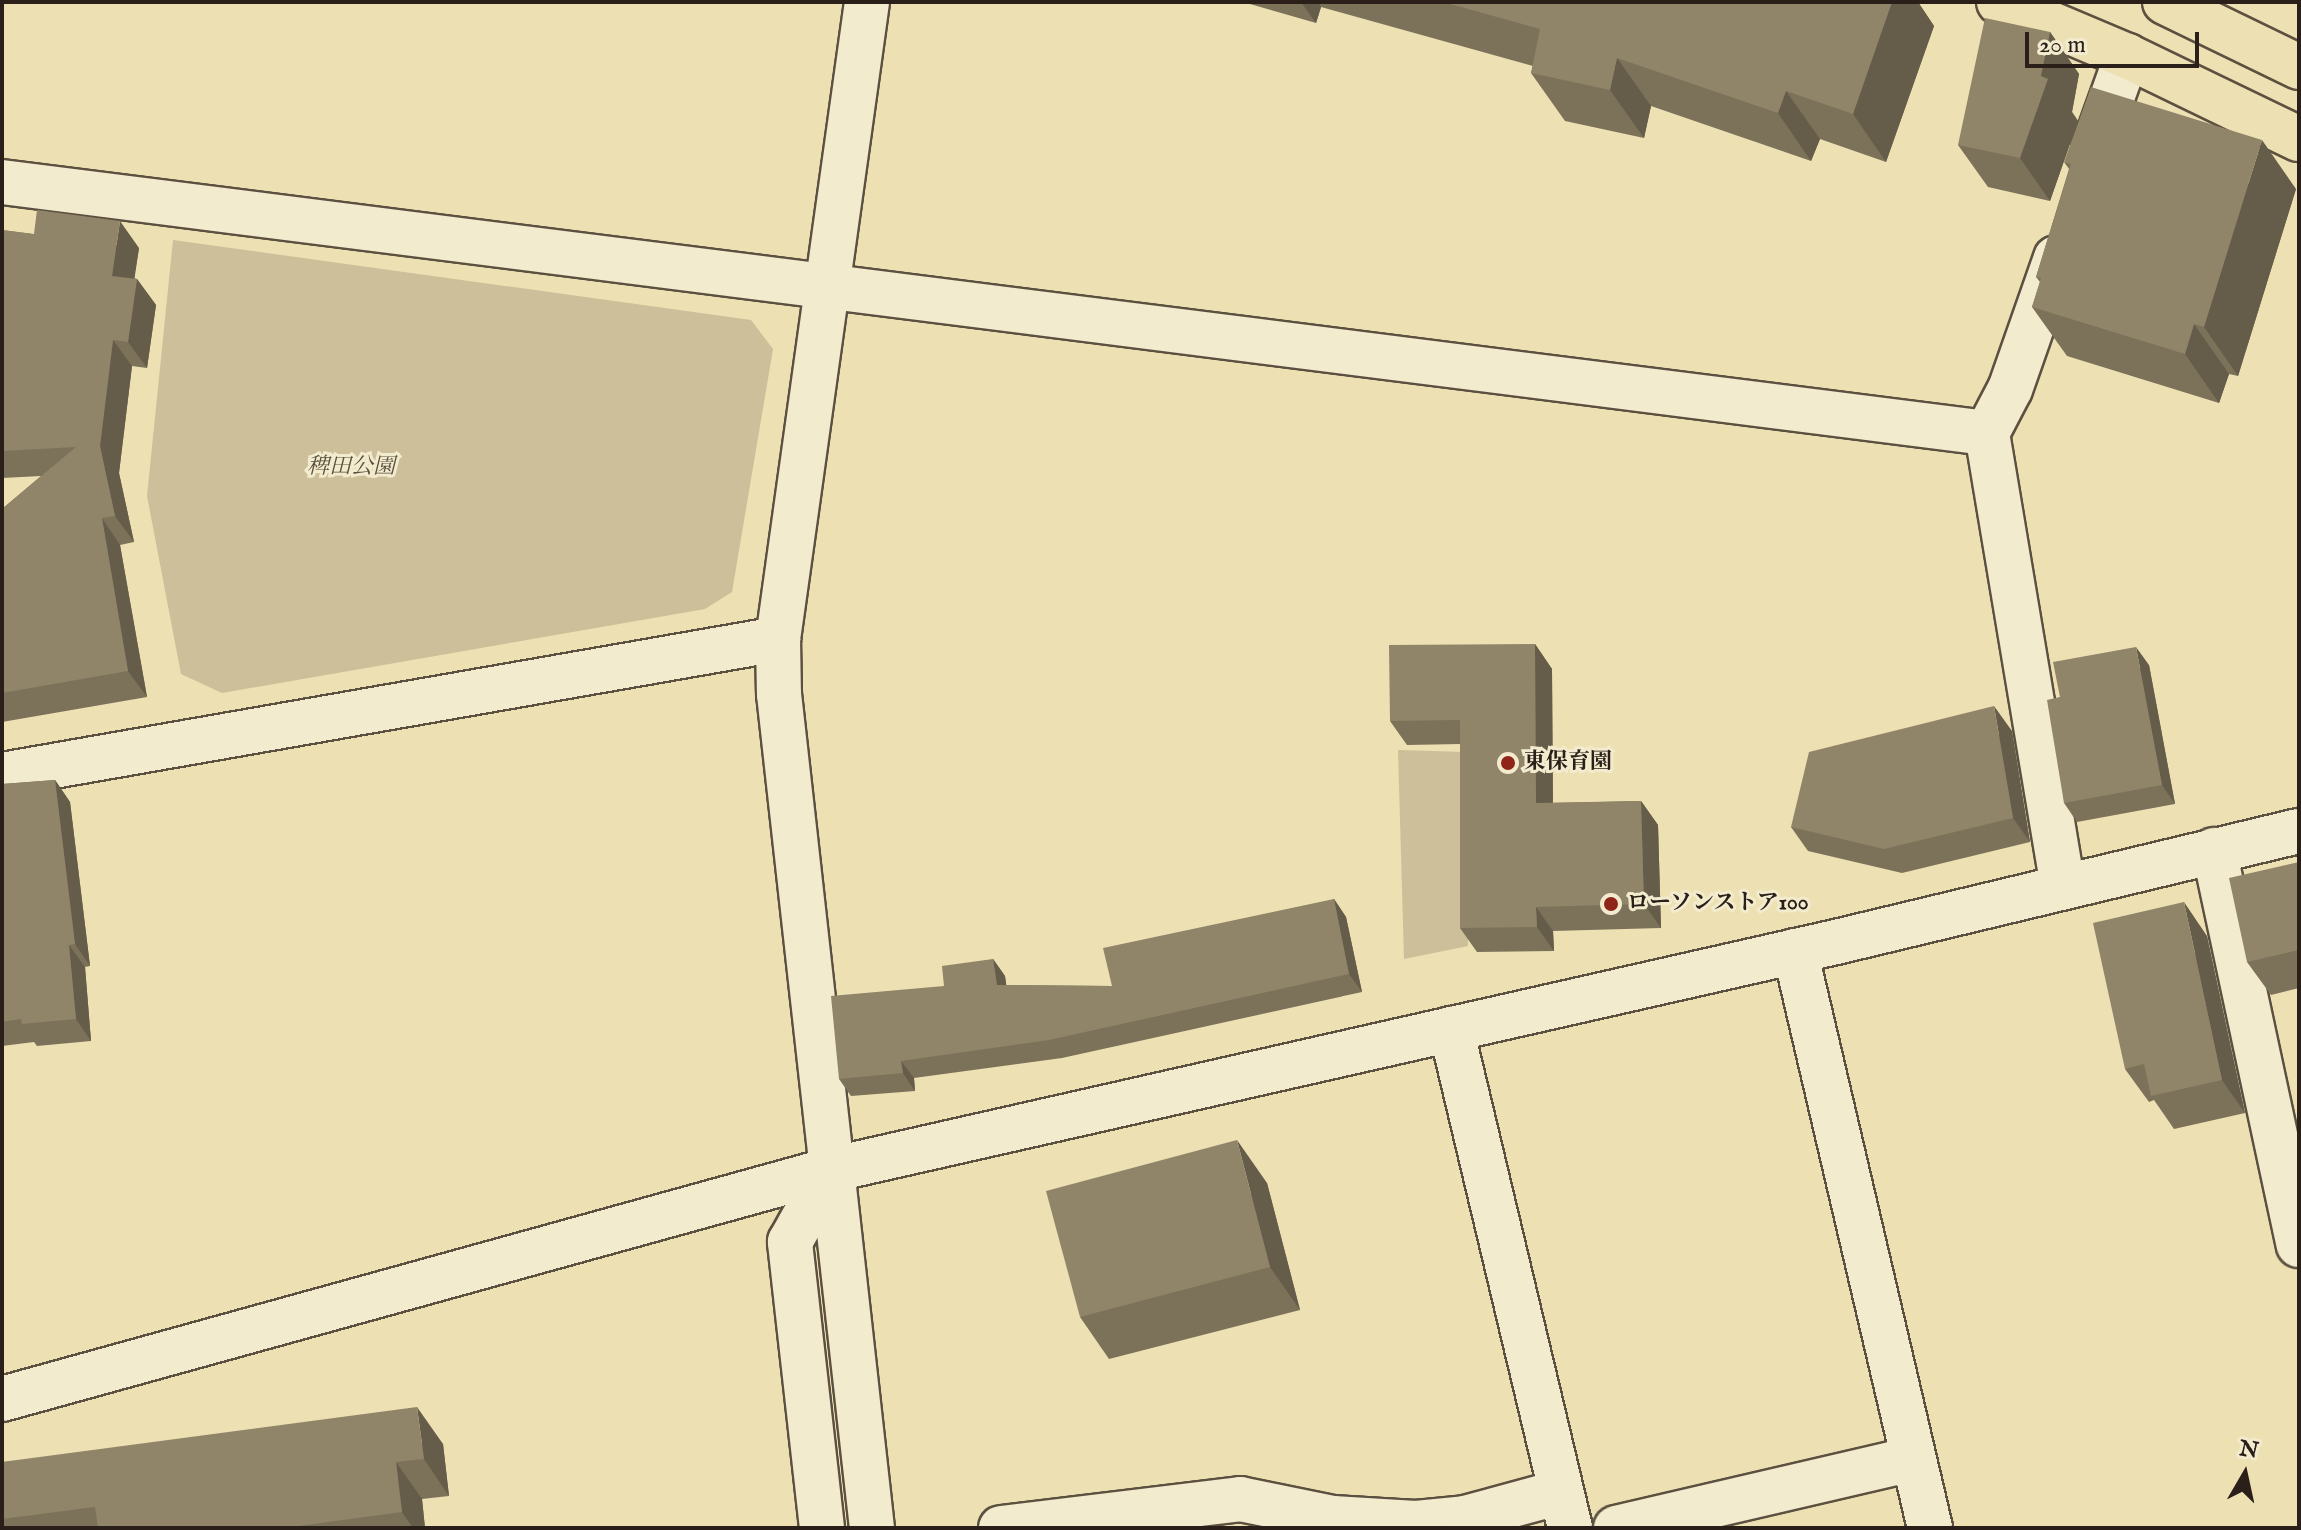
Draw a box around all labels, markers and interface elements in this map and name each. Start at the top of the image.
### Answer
scale bar [2029,16,2203,66]
text: 20 m [2039,30,2086,61]
park label: 稗田公園 [307,455,395,481]
place label: 東保育園 [1524,750,1612,776]
marker: 東保育園 [1499,754,1517,772]
place label: ローソンストア100 [1627,891,1811,917]
marker: ローソンストア100 [1602,895,1620,913]
north arrow [2205,1434,2285,1514]
text: N [2237,1435,2260,1466]

